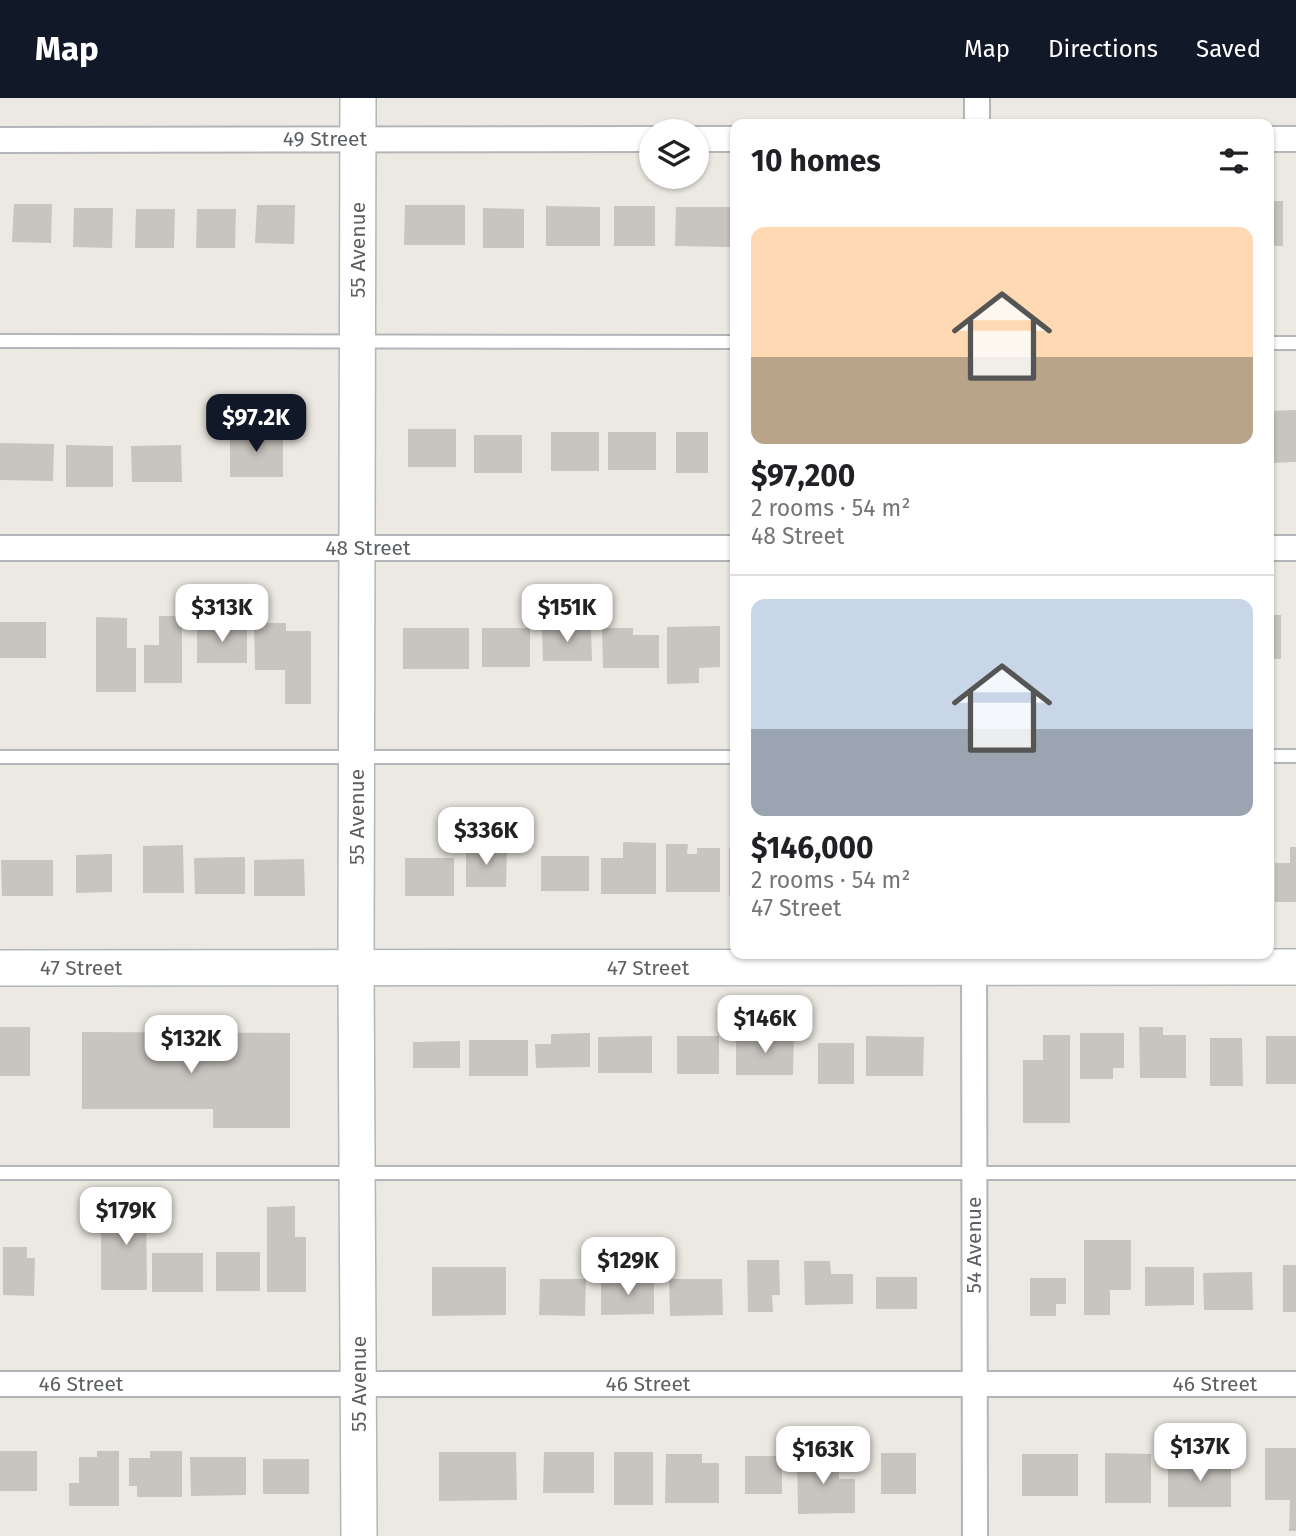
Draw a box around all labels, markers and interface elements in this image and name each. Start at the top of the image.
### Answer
text: Map [35,29,99,69]
text: Map [964,35,1010,63]
text: Directions [1048,35,1158,63]
text: Saved [1196,35,1261,63]
map controls [639,119,709,189]
button: layers [639,119,709,189]
street label: 49 Street [283,126,368,152]
icon: filters [1215,142,1253,180]
text: 10 homes [751,143,881,179]
street label: 55 Avenue [345,202,371,298]
icon: home [939,273,1065,399]
pin: $97.2K [199,394,313,454]
text: $97.2K [222,403,290,431]
text: $97,200 [751,458,855,494]
text: 2 rooms · 54 m² [751,494,910,522]
text: 48 Street [751,522,844,550]
street label: 48 Street [325,535,411,561]
pin: $313K [173,584,271,644]
pin: $151K [518,584,616,644]
text: $313K [191,593,253,621]
text: $151K [538,593,596,621]
icon: home [939,645,1065,771]
street label: 55 Avenue [344,769,370,865]
pin: $336K [437,808,535,867]
text: $336K [454,816,518,844]
text: $146,000 [751,830,874,866]
text: 2 rooms · 54 m² [751,866,910,894]
text: 47 Street [751,894,841,922]
street label: 47 Street [40,955,123,981]
street label: 47 Street [607,955,690,981]
pin: $146K [716,996,814,1055]
text: $146K [734,1004,797,1032]
pin: $132K [142,1016,240,1075]
text: $132K [161,1024,221,1052]
pin: $179K [77,1188,175,1247]
text: $179K [96,1196,156,1224]
street label: 54 Avenue [961,1197,987,1293]
pin: $129K [579,1238,677,1297]
text: $129K [597,1246,659,1274]
street label: 55 Avenue [346,1336,372,1432]
street label: 46 Street [39,1371,124,1397]
street label: 46 Street [606,1371,691,1397]
street label: 46 Street [1173,1371,1258,1397]
pin: $137K [1151,1424,1249,1483]
pin: $163K [774,1426,872,1486]
text: $137K [1170,1432,1230,1460]
text: $163K [792,1435,854,1463]

